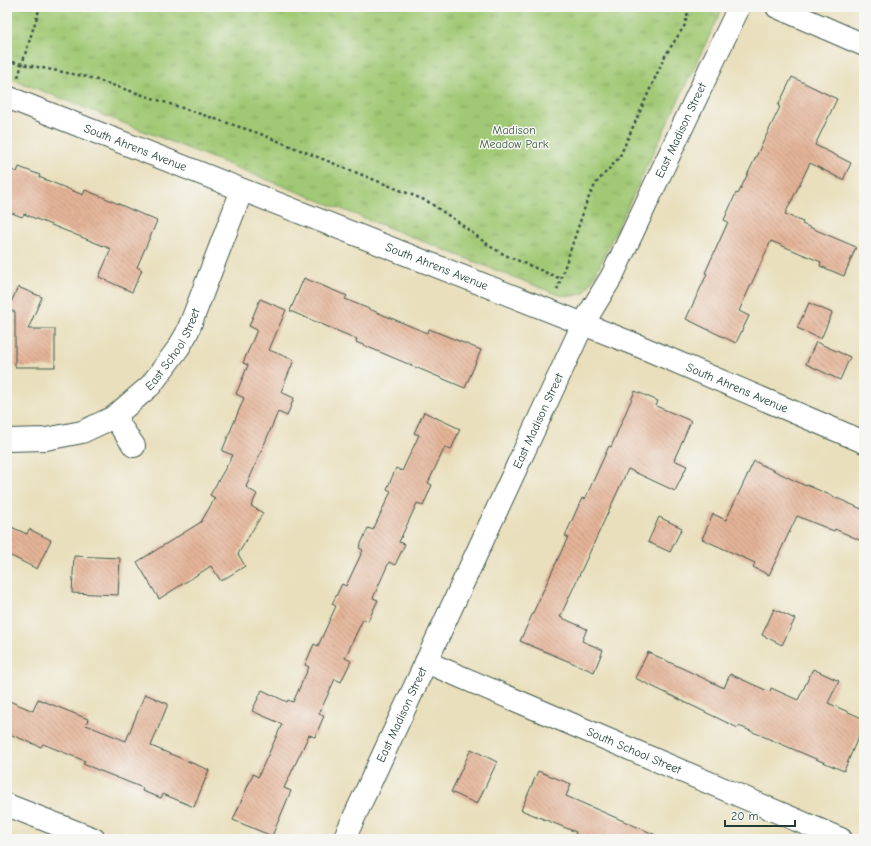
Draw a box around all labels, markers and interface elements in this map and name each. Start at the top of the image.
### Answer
street label: East Madison Street [652,80,709,180]
street label: South Ahrens Avenue [82,121,189,174]
park label: Madison Meadow Park [479,123,549,151]
street label: South Ahrens Avenue [383,240,490,293]
street label: East School Street [143,306,203,394]
street label: South Ahrens Avenue [684,360,790,416]
street label: East Madison Street [510,371,566,471]
street label: East Madison Street [374,664,430,765]
street label: South School Street [585,724,684,777]
scale bar [725,802,795,828]
text: 20 m [731,809,759,823]

